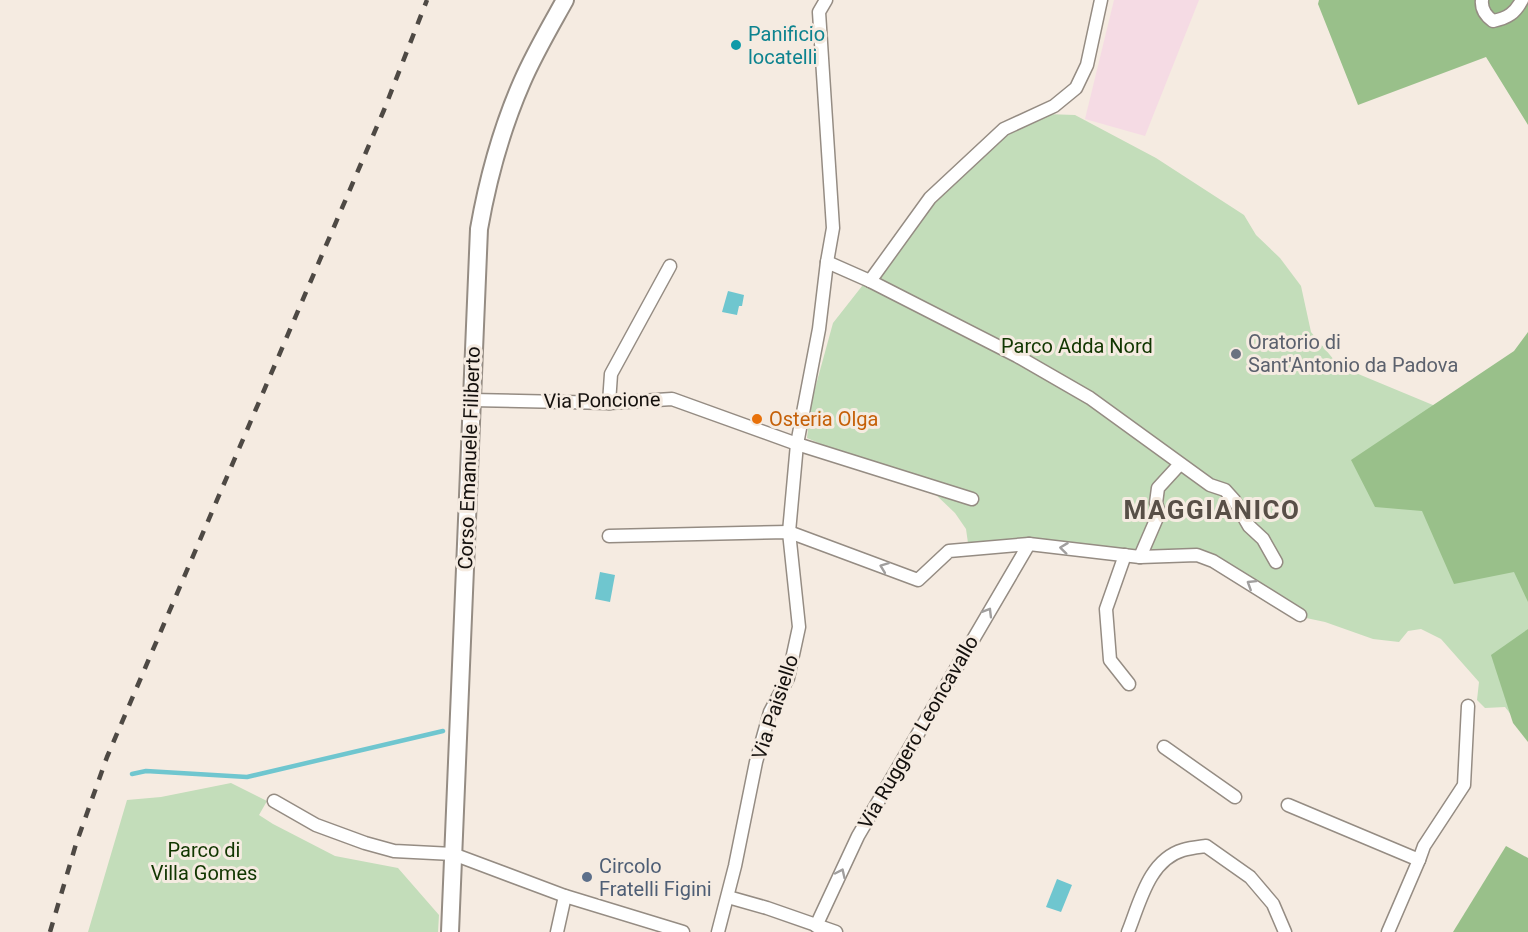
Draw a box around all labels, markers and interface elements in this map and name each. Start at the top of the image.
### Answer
place label: Panificio locatelli [748,22,825,69]
marker: Panificio locatelli [729,38,743,52]
place label: Oratorio di Sant'Antonio da Padova [1248,330,1458,377]
park label: Parco Adda Nord [1001,334,1153,358]
street label: Corso Emanuele Filiberto [453,346,485,570]
marker: Oratorio di Sant'Antonio da Padova [1229,347,1243,361]
street label: Via Poncione [543,387,661,413]
place label: Osteria Olga [769,407,878,431]
marker: Osteria Olga [750,412,764,426]
district label: MAGGIANICO [1124,495,1300,525]
one-way arrow [1059,542,1069,555]
one-way arrow [879,562,890,575]
one-way arrow [1247,580,1257,592]
one-way arrow [981,608,993,618]
street label: Via Ruggero Leoncavallo [853,631,983,833]
street label: Via Paisiello [747,652,803,762]
park label: Parco di Villa Gomes [151,838,257,885]
place label: Circolo Fratelli Figini [599,854,712,901]
one-way arrow [833,868,845,879]
marker: Circolo Fratelli Figini [580,870,594,884]

